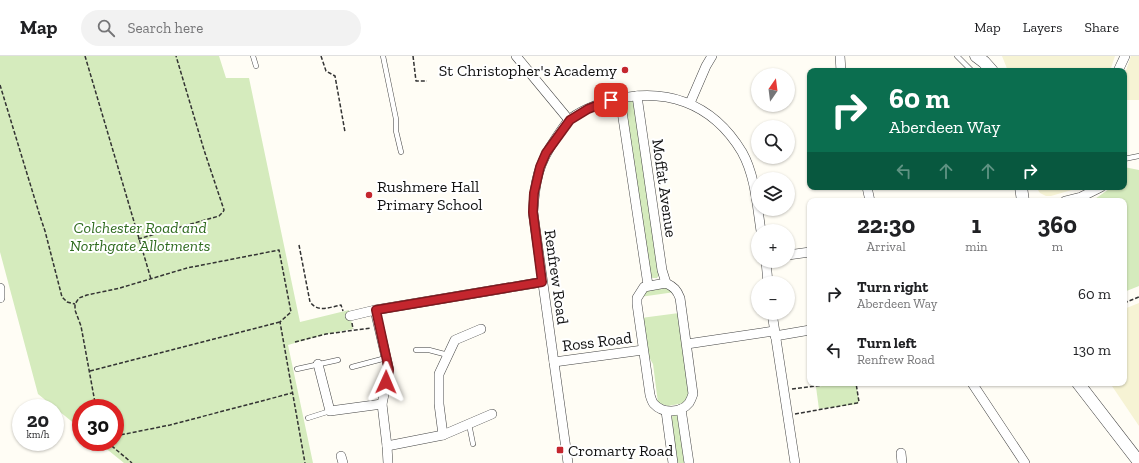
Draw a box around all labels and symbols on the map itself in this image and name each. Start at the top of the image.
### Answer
place label: St Christopher's Academy [439,61,618,80]
marker: St Christopher's Academy [620,65,630,75]
north arrow [751,68,795,112]
pin [594,83,628,117]
street label: Moffat Avenue [648,138,681,239]
place label: Rushmere Hall Primary School [377,177,483,214]
marker: Rushmere Hall Primary School [364,190,374,200]
park label: Colchester Road and Northgate Allotments [70,218,210,255]
street label: Renfrew Road [540,228,573,326]
street label: Ross Road [561,328,633,355]
position arrow [365,361,407,403]
speed limit sign: 30 [72,399,124,451]
place label: Cromarty Road [568,441,673,460]
marker: Cromarty Road [555,445,565,455]

